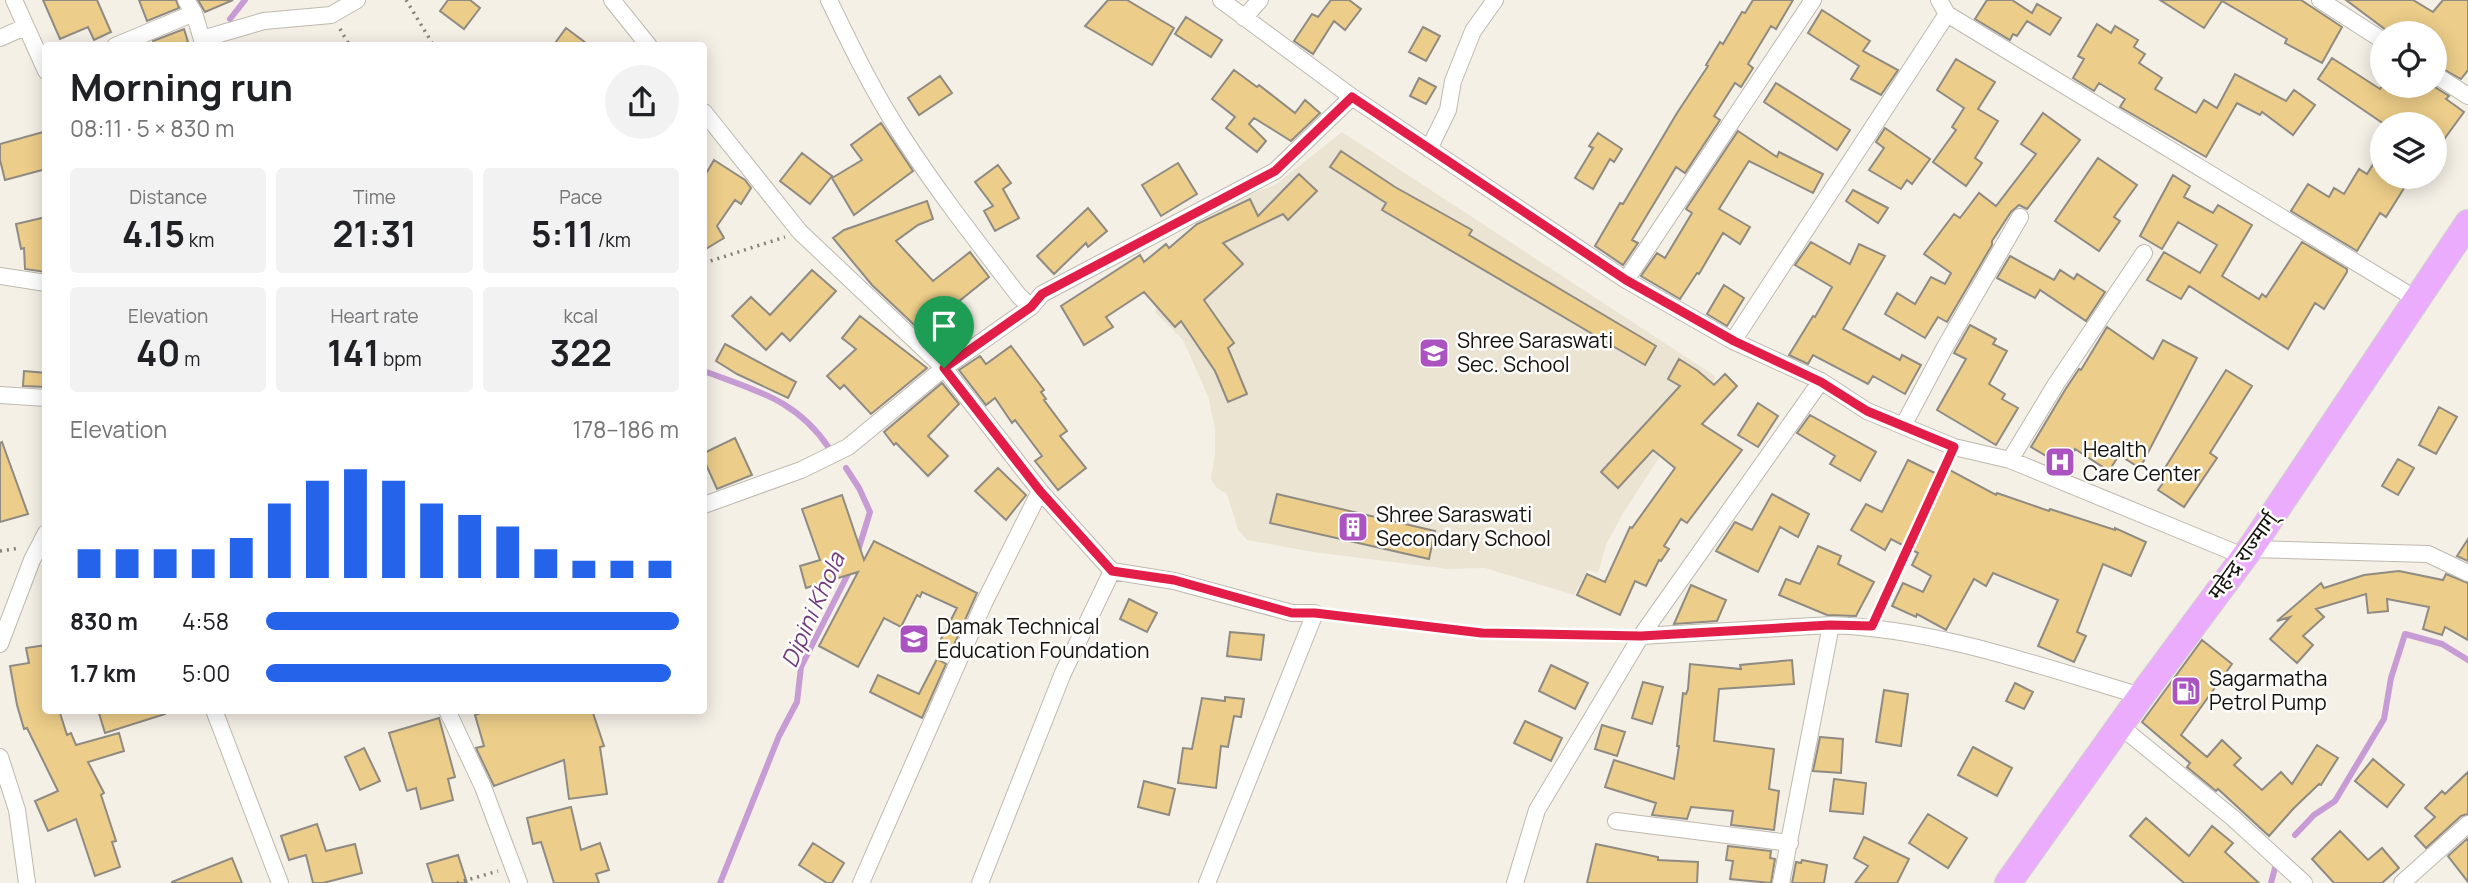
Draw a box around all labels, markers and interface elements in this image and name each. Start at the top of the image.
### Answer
map controls [2370,21,2447,189]
button: locate [2370,21,2447,98]
text: Morning run [70,60,293,112]
button: share [605,65,679,139]
text: 08:11 · 5 × 830 m [70,112,235,144]
button: layers [2370,112,2447,189]
text: Distance [129,184,207,210]
text: Time [353,184,396,210]
text: Pace [559,184,602,210]
text: 4.15 [122,210,185,258]
text: 21:31 [333,210,416,258]
text: 5:11 [531,210,594,258]
text: km [185,227,214,253]
text: /km [594,227,631,253]
pin [914,296,974,368]
text: Elevation [128,303,208,329]
text: Heart rate [330,303,419,329]
text: kcal [563,303,598,329]
icon: arrive [925,307,963,345]
place label: Shree Saraswati Sec. School [1457,326,1613,378]
text: 40 [136,329,180,377]
text: 141 [327,329,379,377]
text: 322 [550,329,612,377]
school or university icon: Shree Saraswati Sec. School [1417,336,1451,370]
text: m [180,346,200,372]
text: bpm [379,346,422,372]
text: Elevation [70,413,167,445]
text: 178–186 m [572,413,679,445]
place label: Health Care Center [2083,435,2201,487]
hospital icon: Health Care Center [2043,445,2077,479]
place label: Shree Saraswati Secondary School [1376,500,1551,552]
street label: महेन्द्र राज्मार्ग् [2201,504,2285,605]
building icon: Shree Saraswati Secondary School [1336,510,1370,544]
water label: Dipini Khola [773,546,852,672]
text: 830 m [70,605,138,637]
text: 4:58 [182,605,229,637]
place label: Damak Technical Education Foundation [937,612,1149,664]
school or university icon: Damak Technical Education Foundation [897,622,931,656]
text: 1.7 km [70,657,136,689]
text: 5:00 [182,657,230,689]
place label: Sagarmatha Petrol Pump [2209,664,2327,716]
fuel station icon: Sagarmatha Petrol Pump [2169,674,2203,708]

